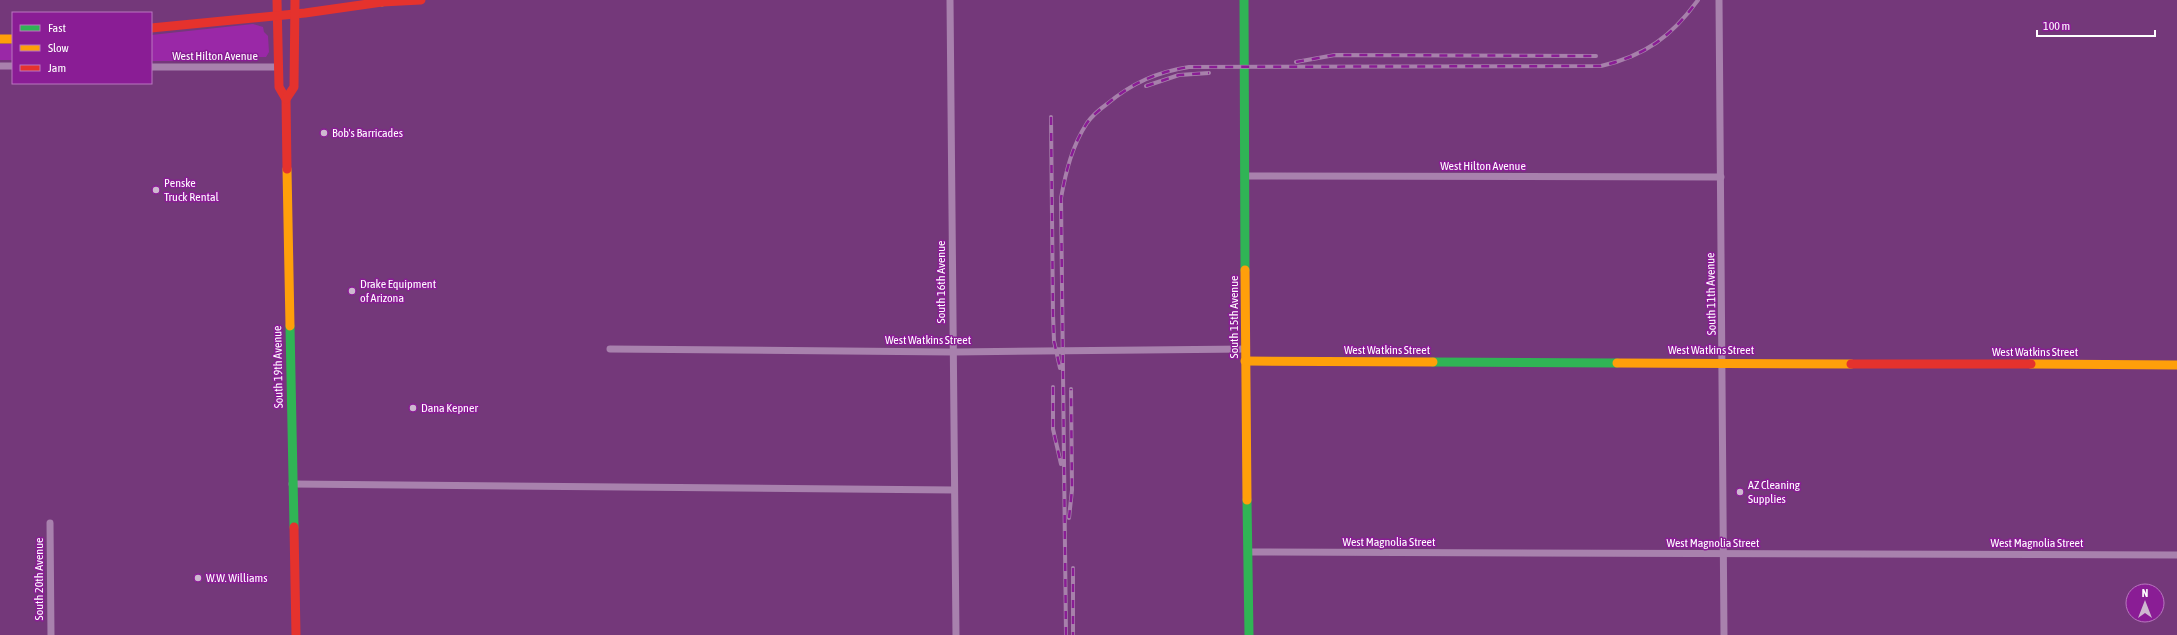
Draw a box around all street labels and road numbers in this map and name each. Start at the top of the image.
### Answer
street label: West Hilton Avenue [172,49,258,63]
street label: West Hilton Avenue [1440,159,1526,173]
street label: South 16th Avenue [934,241,948,323]
street label: South 11th Avenue [1703,252,1719,336]
street label: South 15th Avenue [1227,276,1241,358]
street label: South 19th Avenue [270,325,286,409]
street label: West Watkins Street [885,333,972,347]
street label: West Watkins Street [1344,343,1431,357]
street label: West Watkins Street [1668,343,1755,357]
street label: West Watkins Street [1992,345,2079,359]
street label: West Magnolia Street [1343,535,1436,549]
street label: West Magnolia Street [1667,536,1760,550]
street label: West Magnolia Street [1991,536,2084,550]
street label: South 20th Avenue [32,538,46,620]

